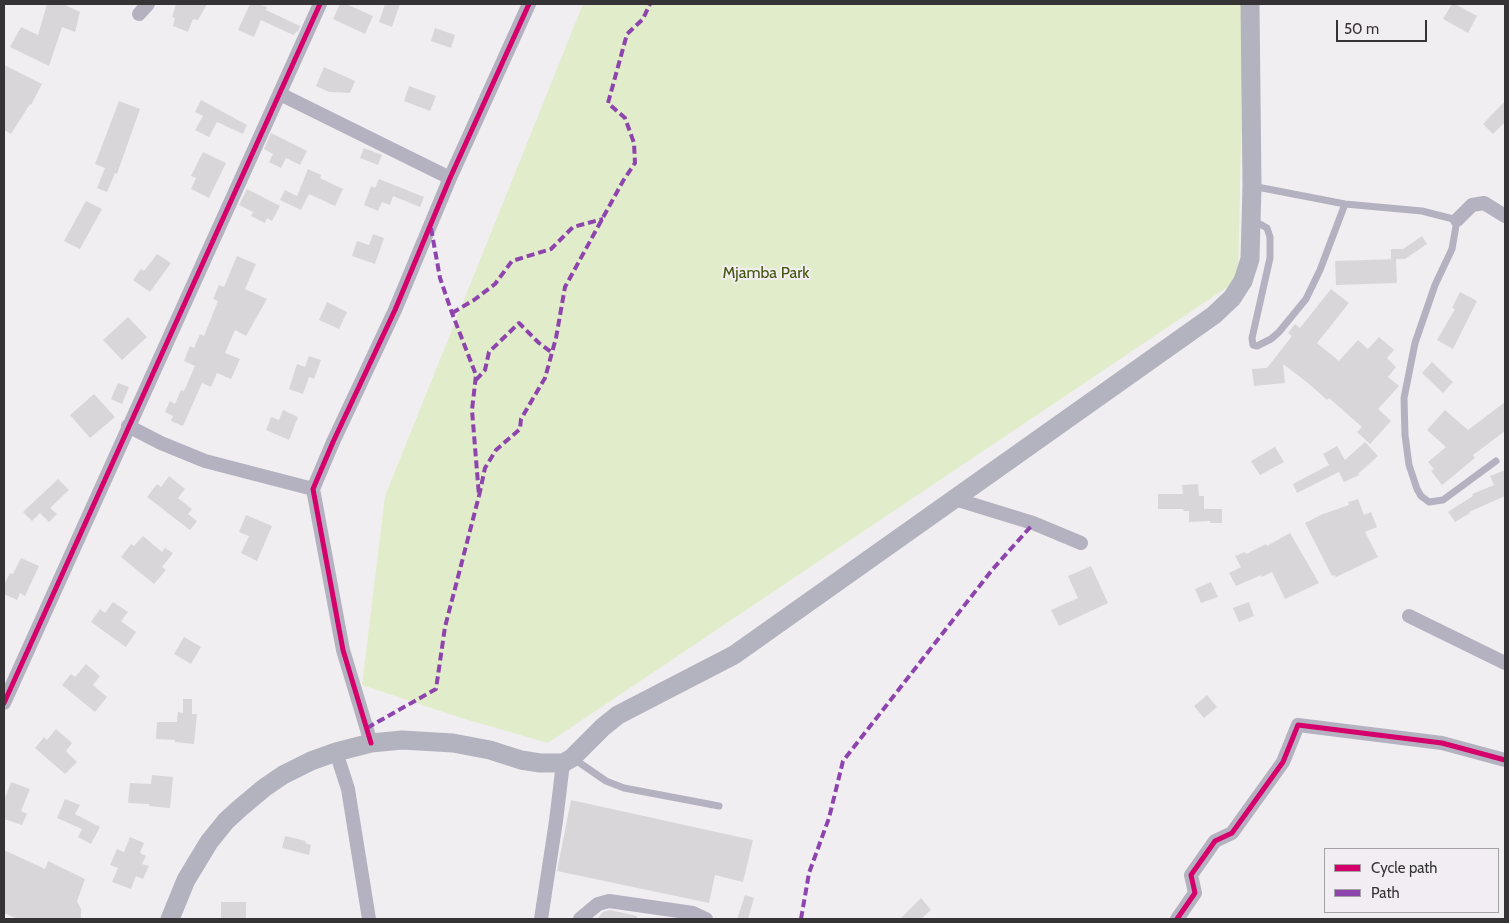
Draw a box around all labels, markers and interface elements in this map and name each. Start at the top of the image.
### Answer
scale bar [1339,10,1430,42]
text: 50 m [1344,20,1379,38]
park label: Mjamba Park [723,263,809,283]
legend [1324,848,1499,913]
text: Cycle path [1371,859,1437,877]
text: Path [1371,884,1400,902]

